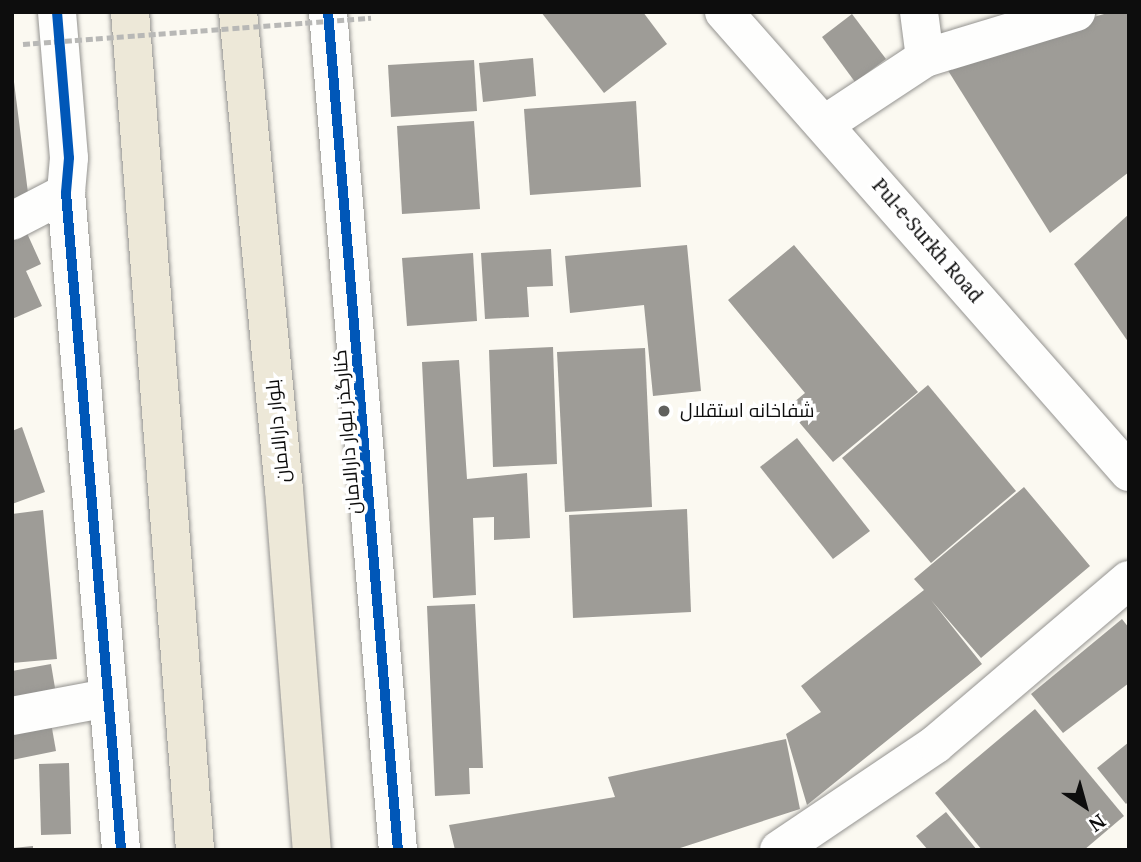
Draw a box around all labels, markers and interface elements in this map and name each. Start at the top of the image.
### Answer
street label: Pul-e-Surkh Road [867,174,987,308]
street label: کنارگذر بلوار دارالامان [328,349,366,515]
street label: بلوار دارالامان [261,378,295,484]
place label: شفاخانه استقلال [680,400,815,422]
marker: شفاخانه استقلال [654,401,674,421]
north arrow [1050,771,1120,841]
text: N [1084,808,1111,838]

